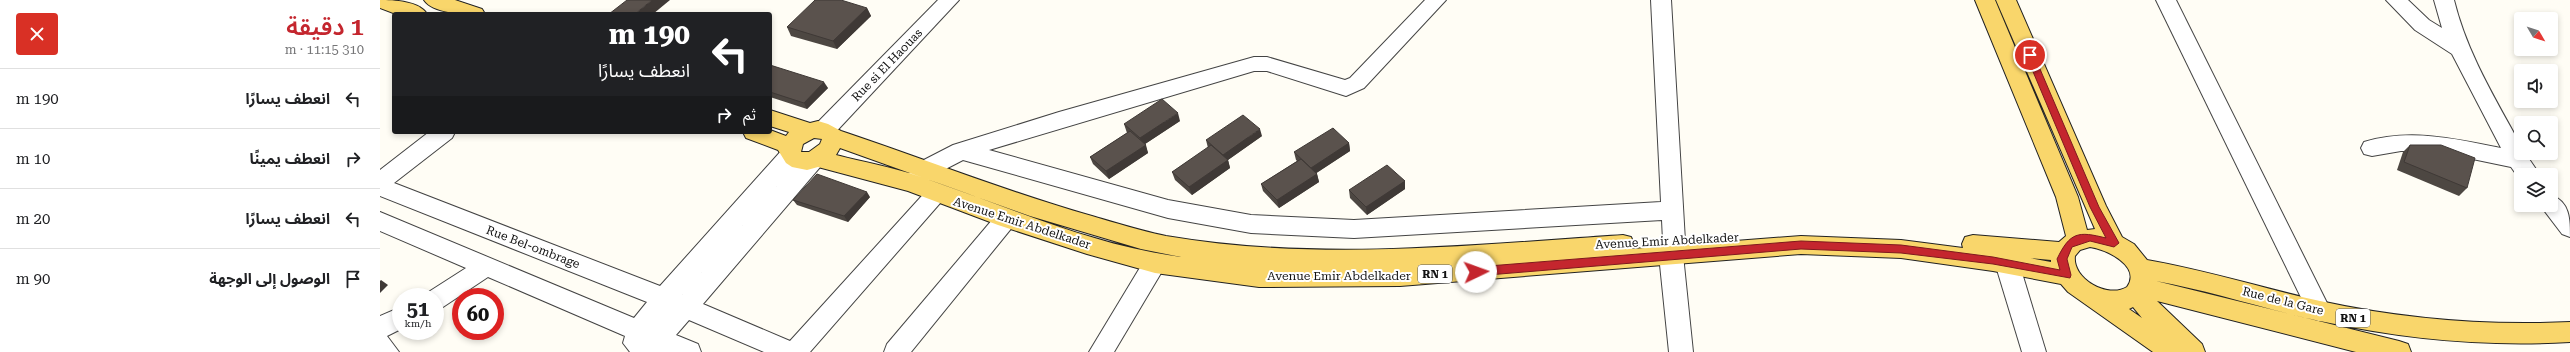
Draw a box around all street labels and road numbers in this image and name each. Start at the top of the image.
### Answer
street label: Rue si El Haouas [849,26,925,104]
street label: Avenue Emir Abdelkader [952,194,1092,252]
street label: Rue Bel-ombrage [484,223,582,271]
street label: Avenue Emir Abdelkader [1595,230,1739,252]
road number: RN 1 [1418,265,1452,283]
street label: Avenue Emir Abdelkader [1267,269,1411,283]
street label: Rue de la Gare [2241,284,2325,318]
road number: RN 1 [2336,309,2370,327]

